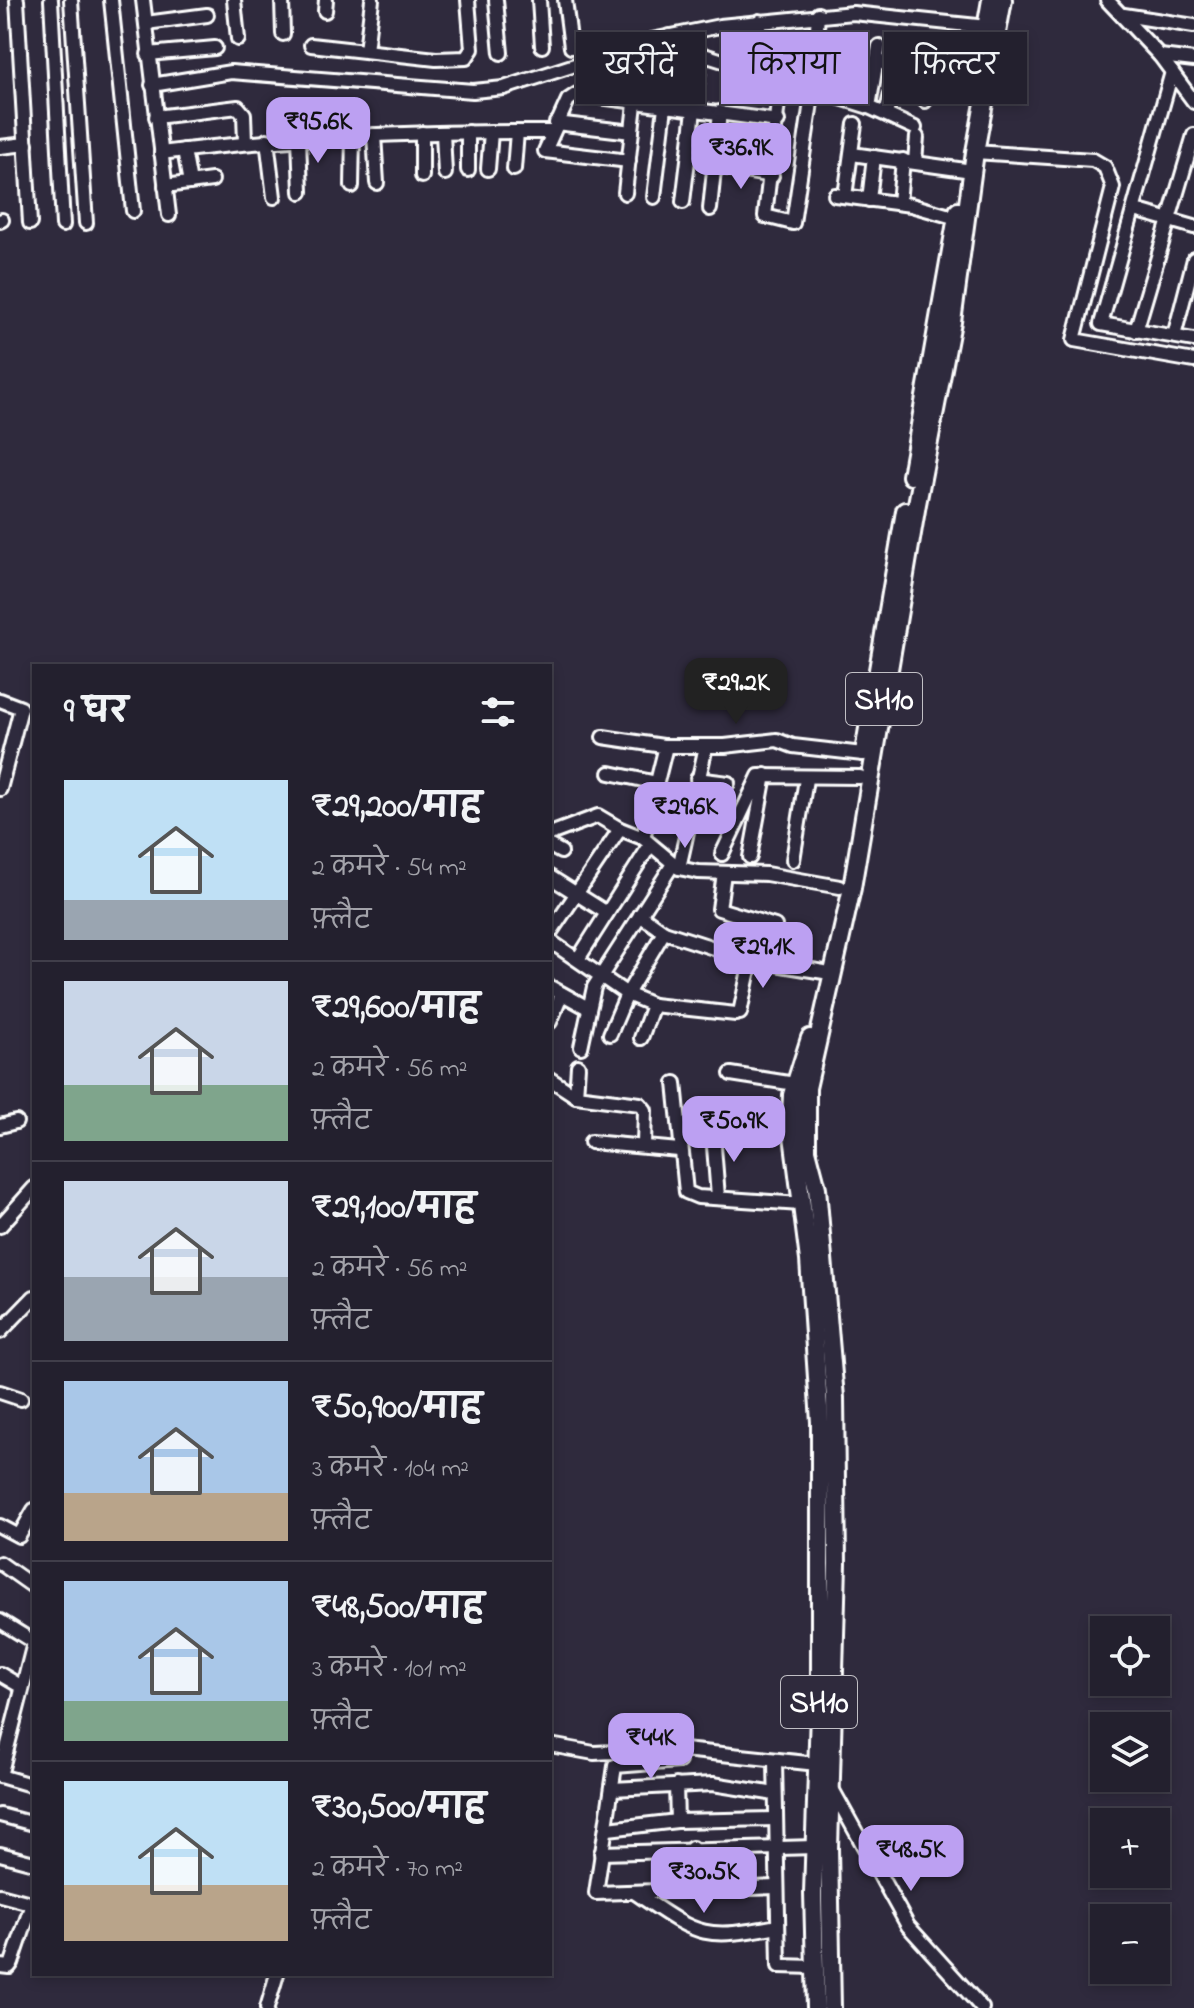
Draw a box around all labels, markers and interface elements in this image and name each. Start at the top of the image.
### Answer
chip: खरीदें [576,32,705,104]
chip: किराया [721,32,868,104]
chip: फ़िल्टर [884,32,1027,104]
pin: ₹95.6K [253,97,383,165]
text: ₹95.6K [284,104,352,142]
pin: ₹36.9K [676,123,806,191]
text: ₹36.9K [709,130,773,168]
pin: ₹29.2K [671,658,801,726]
text: ₹29.2K [702,665,770,703]
road number: SH10 [846,673,922,725]
text: 9 घर [64,688,128,738]
icon: filters [476,690,520,734]
pin: ₹29.6K [620,782,750,850]
text: ₹29,200/माह [312,783,482,833]
text: ₹29.6K [652,789,718,827]
icon: home [128,812,224,908]
text: 2 कमरे · 54 m² [312,850,467,888]
text: फ़्लैट [312,903,371,941]
pin: ₹29.1K [698,922,828,990]
text: ₹29.1K [732,929,794,967]
text: ₹29,600/माह [312,984,480,1034]
icon: home [128,1013,224,1109]
text: 2 कमरे · 56 m² [312,1051,467,1089]
pin: ₹50.9K [669,1096,799,1164]
text: ₹50.9K [700,1103,768,1141]
text: फ़्लैट [312,1104,371,1142]
text: ₹29,100/माह [312,1184,476,1234]
icon: home [128,1213,224,1309]
text: 2 कमरे · 56 m² [312,1251,467,1289]
text: फ़्लैट [312,1304,371,1342]
text: ₹50,900/माह [312,1384,482,1434]
icon: home [128,1413,224,1509]
text: 3 कमरे · 104 m² [312,1451,469,1489]
text: फ़्लैट [312,1504,371,1542]
text: ₹48,500/माह [312,1584,484,1634]
icon: home [128,1613,224,1709]
map controls [1090,1616,1170,1984]
button: locate [1090,1616,1170,1696]
text: 3 कमरे · 101 m² [312,1651,467,1689]
road number: SH10 [781,1676,857,1728]
text: फ़्लैट [312,1704,371,1742]
button: layers [1090,1712,1170,1792]
pin: ₹44K [604,1713,698,1781]
text: ₹44K [626,1720,676,1758]
text: ₹30,500/माह [312,1784,486,1834]
button: + [1090,1808,1170,1888]
icon: home [128,1813,224,1909]
pin: ₹48.5K [846,1825,976,1893]
text: ₹48.5K [877,1832,945,1870]
pin: ₹30.5K [639,1847,769,1915]
text: 2 कमरे · 70 m² [312,1851,463,1889]
text: ₹30.5K [669,1854,739,1892]
text: फ़्लैट [312,1904,371,1942]
button: − [1090,1904,1170,1984]

